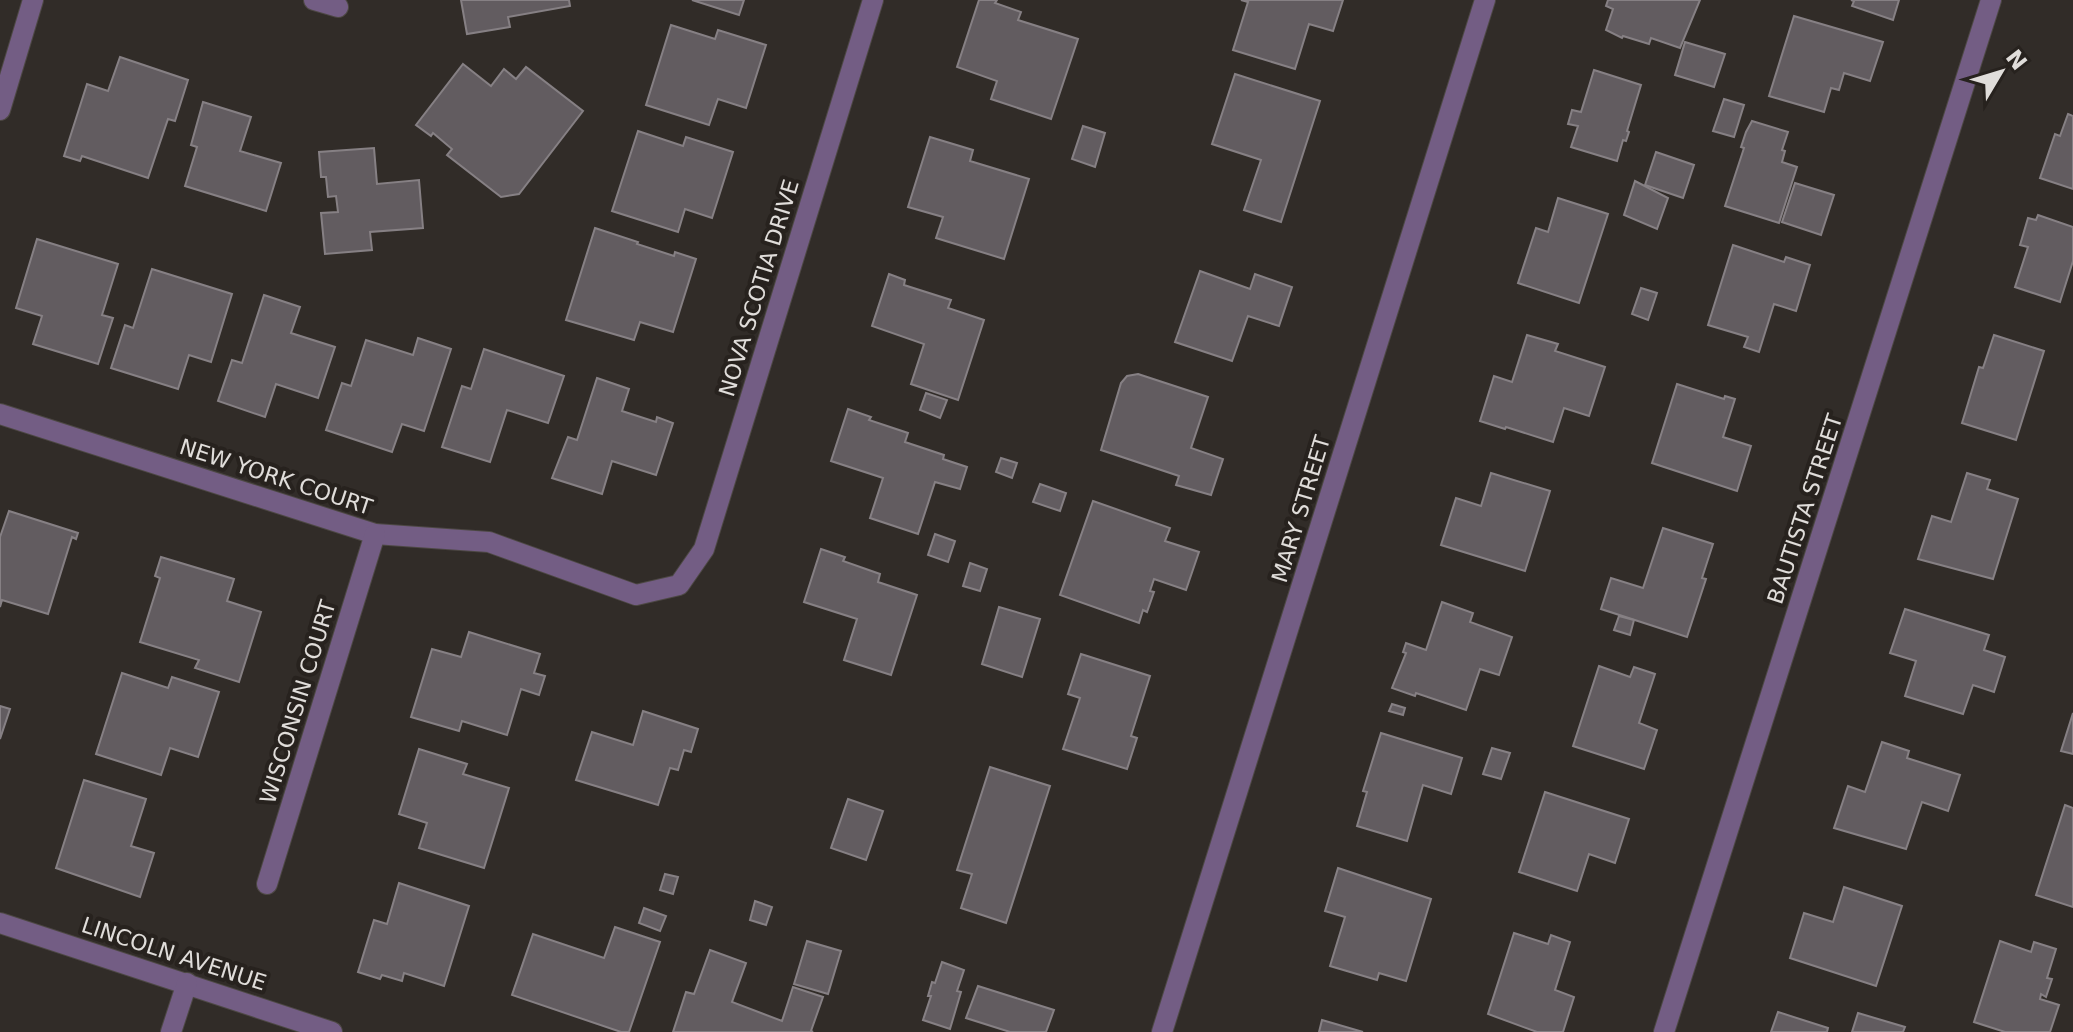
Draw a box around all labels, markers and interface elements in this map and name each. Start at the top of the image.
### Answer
north arrow [1961,32,2041,112]
text: N [2001,45,2032,75]
street label: NOVA SCOTIA DRIVE [714,177,804,399]
street label: BAUTISTA STREET [1763,411,1848,607]
street label: MARY STREET [1267,432,1335,585]
street label: NEW YORK COURT [176,434,376,520]
street label: WISCONSIN COURT [255,597,341,807]
street label: LINCOLN AVENUE [79,912,269,996]

